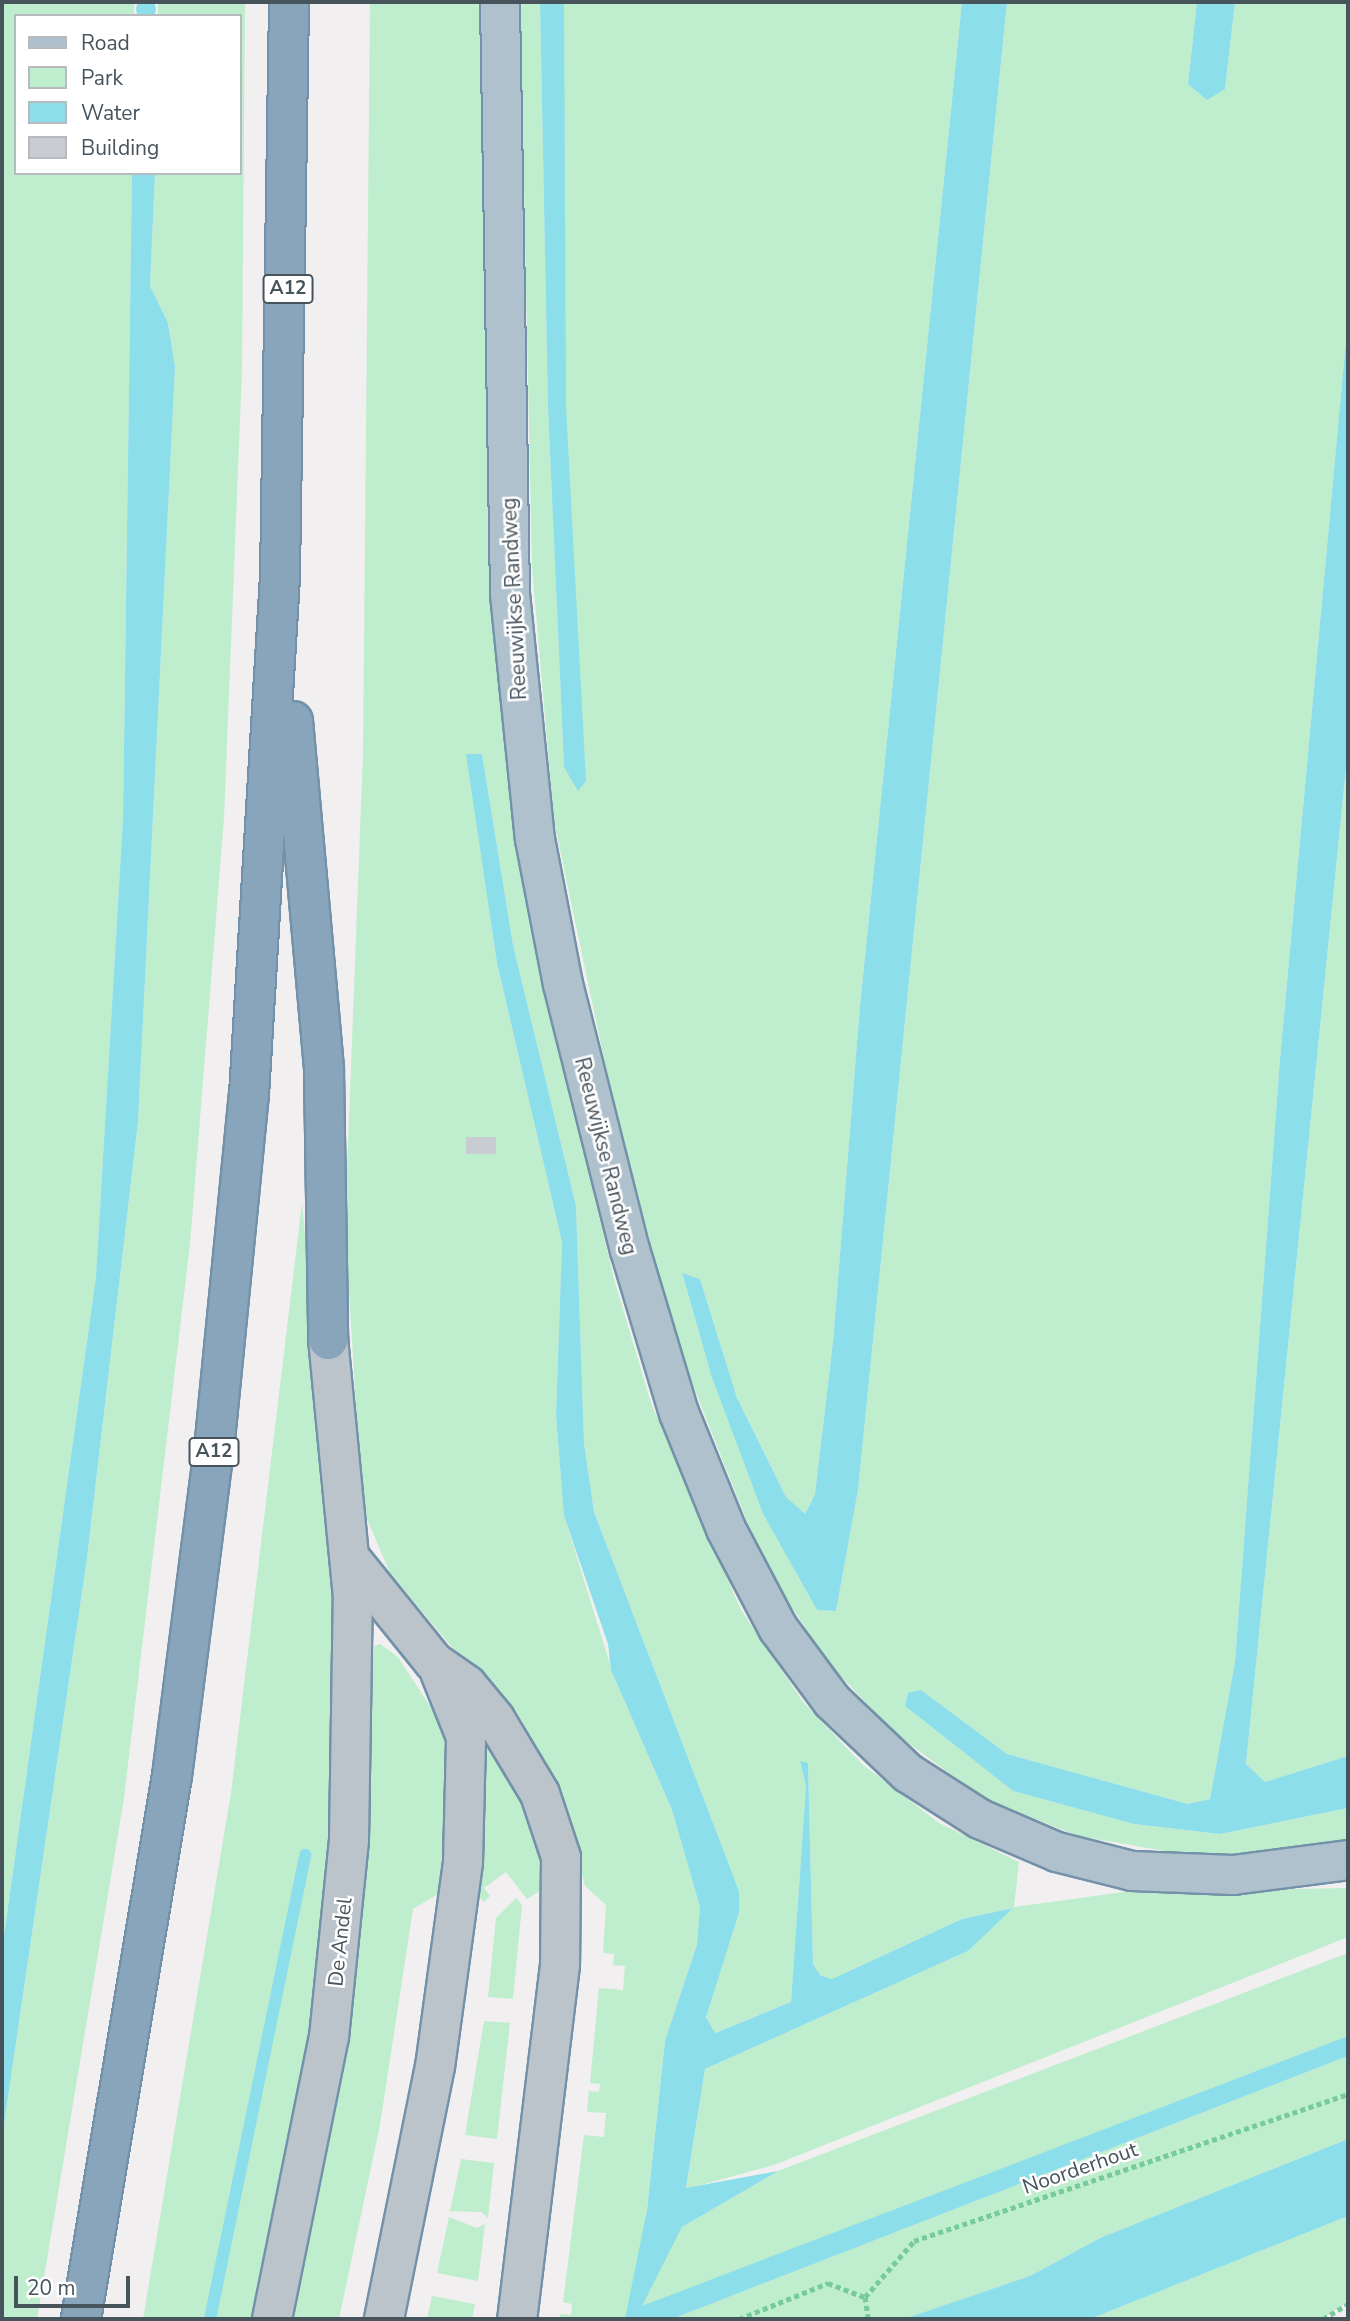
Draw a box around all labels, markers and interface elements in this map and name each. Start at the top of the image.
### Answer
legend [14,14,242,175]
text: Road [81,29,130,57]
text: Park [81,64,123,92]
text: Water [81,99,140,127]
text: Building [81,134,159,162]
road number: A12 [262,274,314,304]
street label: Reeuwijkse Randweg [496,497,532,701]
street label: Reeuwijkse Randweg [569,1055,643,1257]
road number: A12 [188,1436,240,1468]
street label: De Andel [323,1896,357,1988]
street label: Noorderhout [1019,2137,1141,2199]
scale bar [18,2262,133,2306]
text: 20 m [27,2274,76,2302]

